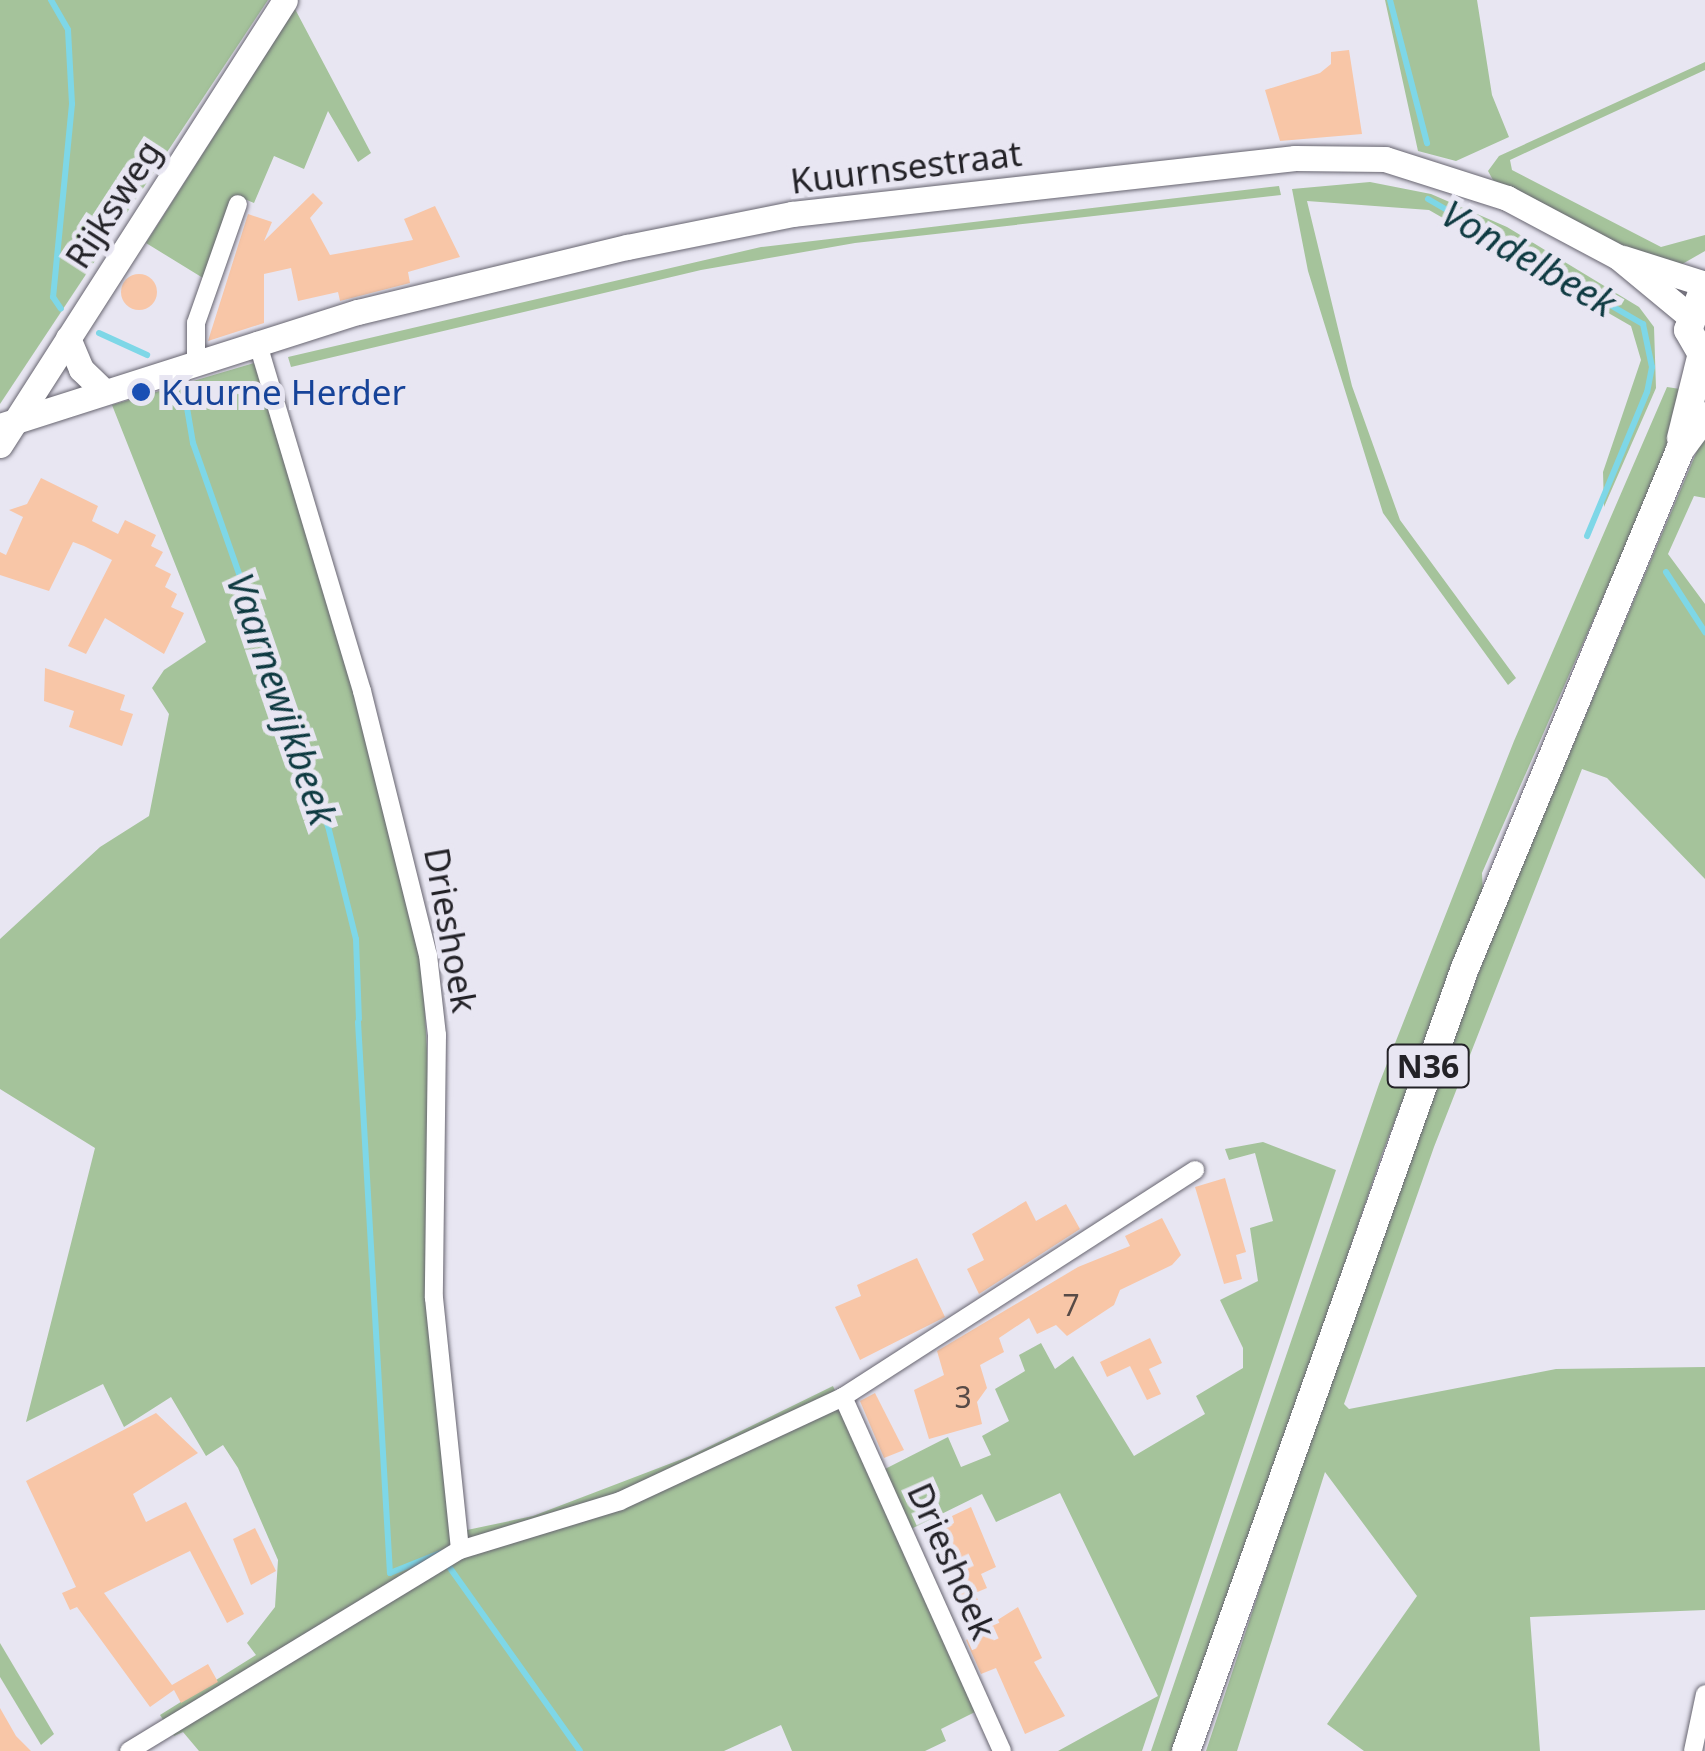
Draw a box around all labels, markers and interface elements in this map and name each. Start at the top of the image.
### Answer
street label: Rijksweg [56,132,170,276]
street label: Kuurnsestraat [788,132,1024,202]
water label: Vondelbeek [1434,190,1624,326]
place label: Kuurne Herder [161,371,406,413]
marker: Kuurne Herder [130,381,152,403]
water label: Vaarnewijkbeek [218,567,346,831]
street label: Drieshoek [416,844,486,1016]
road number: N36 [1386,1039,1470,1093]
house number: 7 [1062,1287,1080,1323]
house number: 3 [954,1379,972,1415]
street label: Drieshoek [899,1476,1005,1646]

